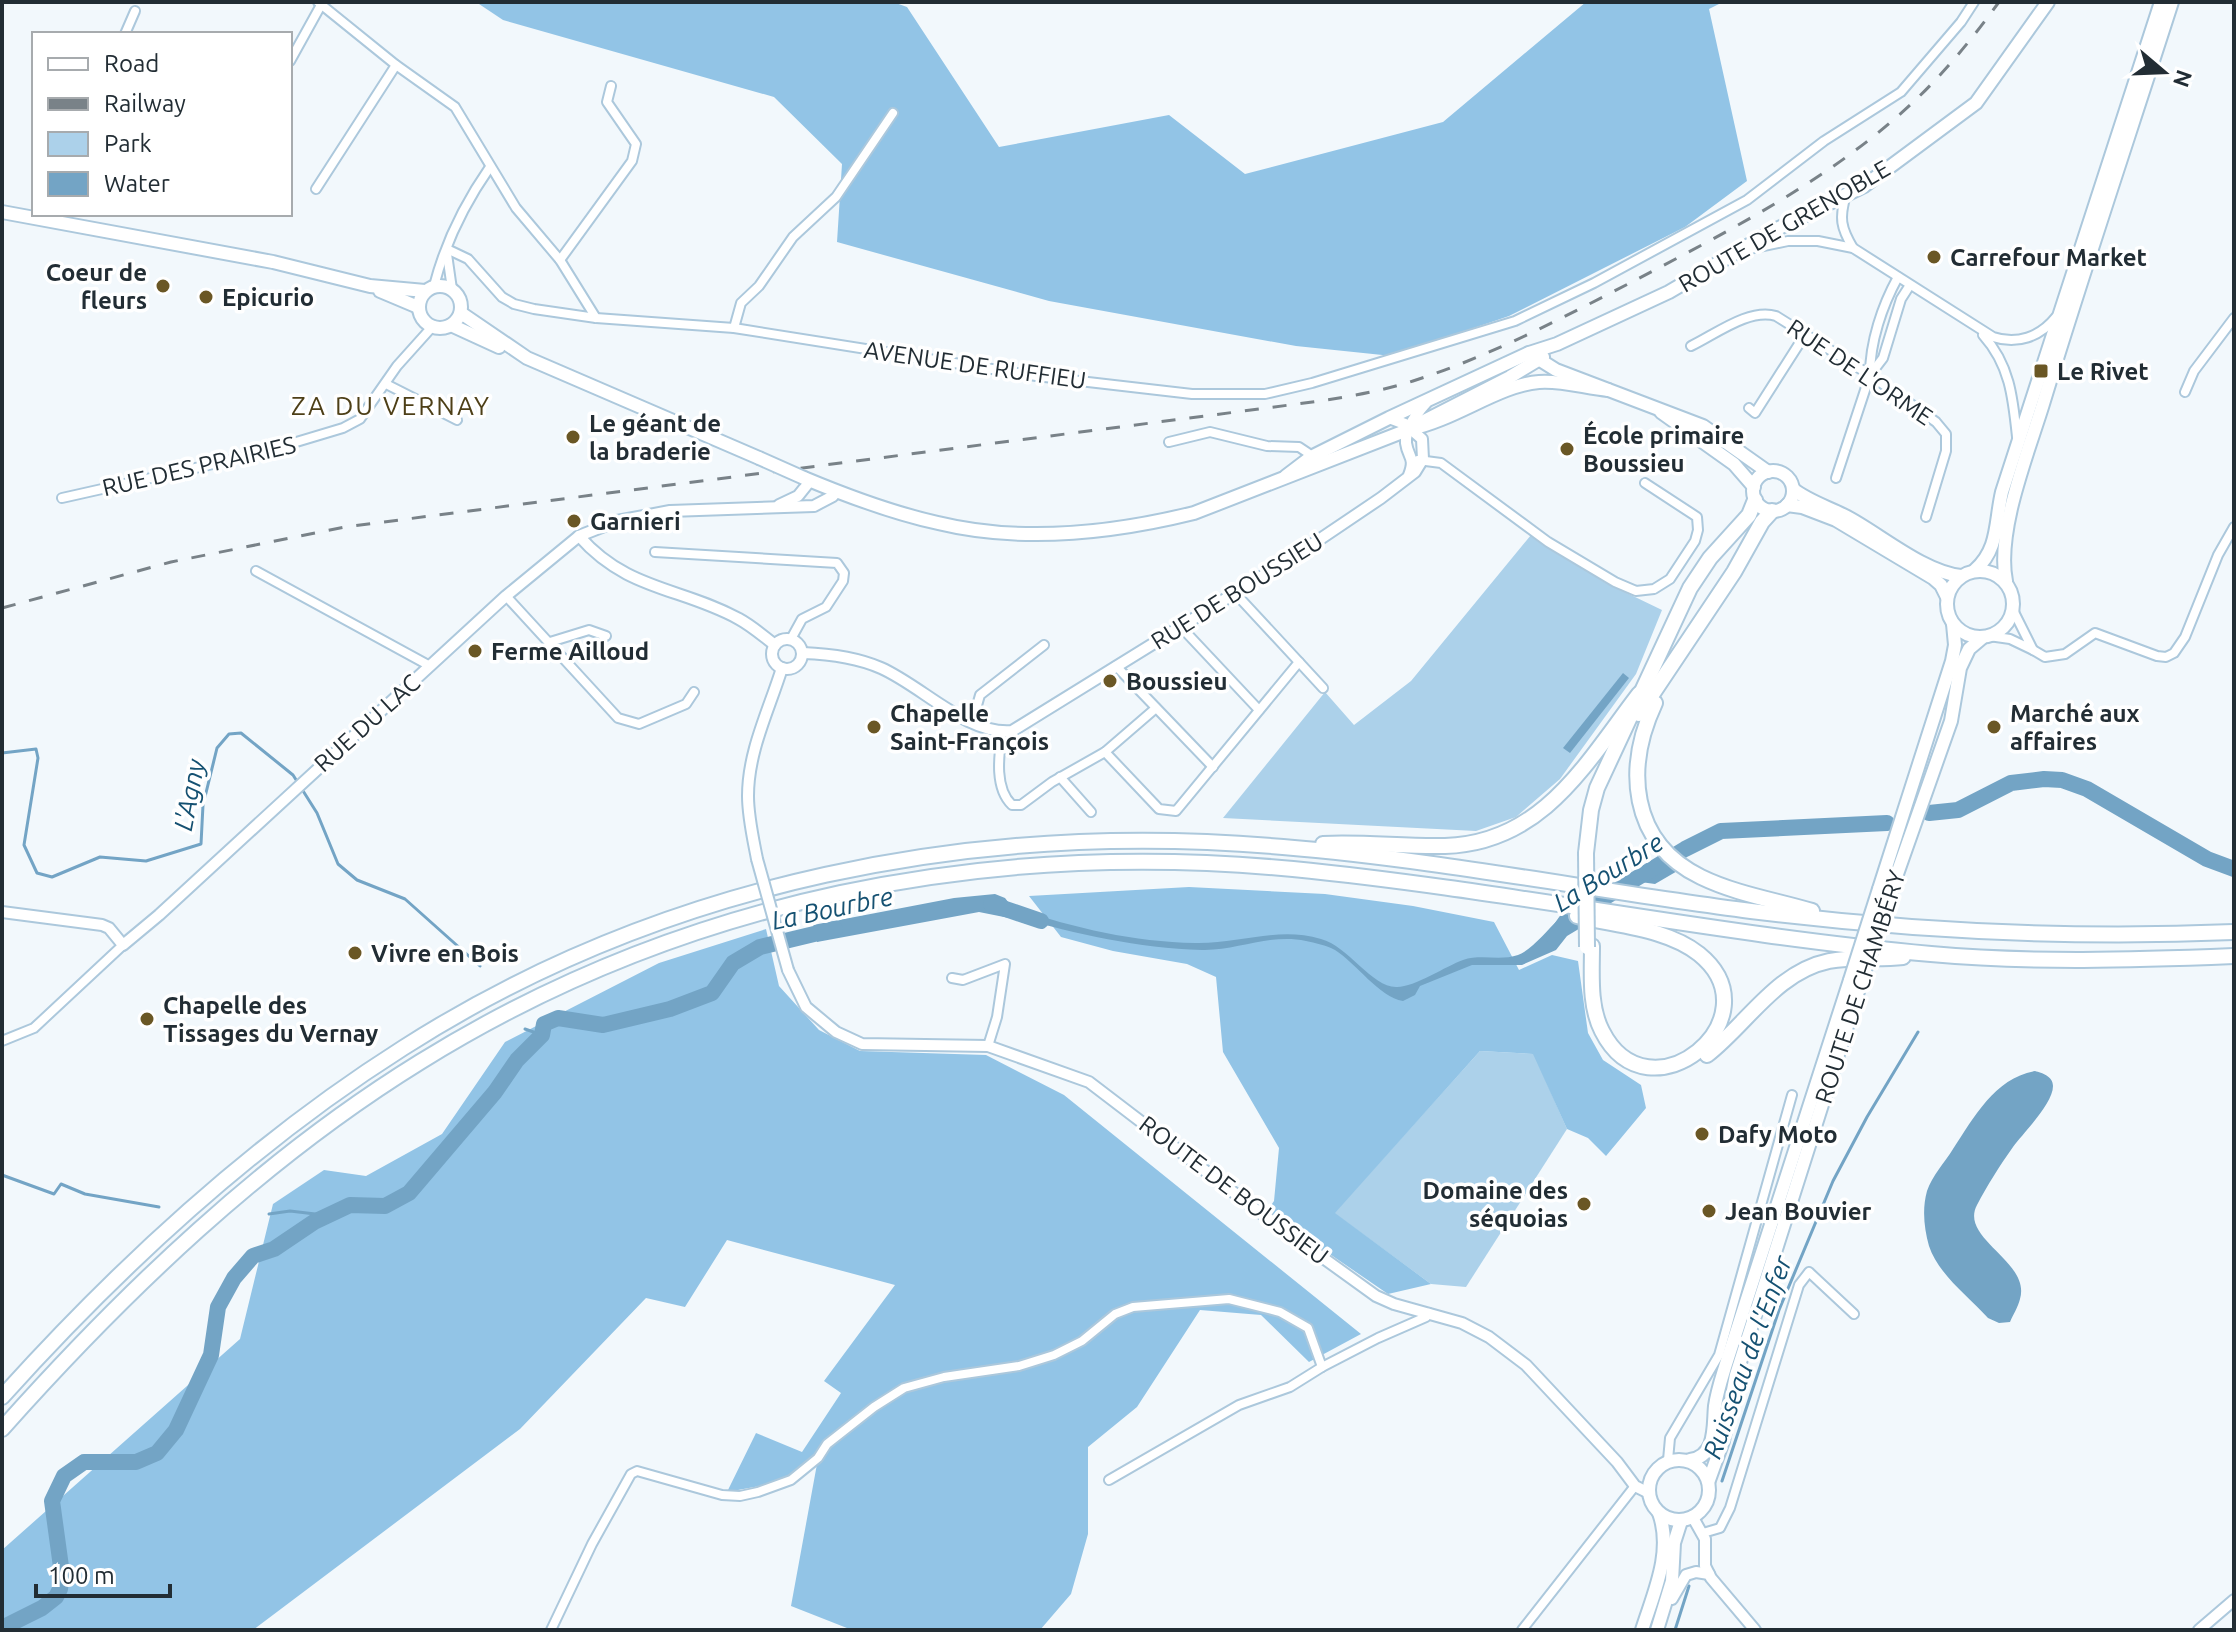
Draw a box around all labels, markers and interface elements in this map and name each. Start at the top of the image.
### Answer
legend [32,32,292,216]
north arrow [2124,32,2204,112]
text: Road [104,50,159,77]
text: N [2169,67,2198,91]
text: Railway [104,90,186,117]
text: Park [104,130,152,157]
street label: ROUTE DE GRENOBLE [1674,155,1894,297]
text: Water [104,170,170,197]
place label: Carrefour Market [1950,244,2147,271]
marker: Carrefour Market [1925,248,1943,266]
place label: Coeur de fleurs [46,259,147,314]
marker: Coeur de fleurs [154,277,172,295]
place label: Epicurio [222,284,314,311]
marker: Epicurio [197,288,215,306]
street label: RUE DE L'ORME [1782,314,1938,430]
street label: AVENUE DE RUFFIEU [862,336,1088,394]
place label: Le Rivet [2057,358,2149,385]
marker: Le Rivet [2032,362,2050,380]
district label: ZA DU VERNAY [291,391,491,420]
place label: Le géant de la braderie [589,410,721,465]
place label: École primaire Boussieu [1583,420,1744,477]
marker: Le géant de la braderie [564,428,582,446]
street label: RUE DES PRAIRIES [100,431,298,501]
marker: École primaire Boussieu [1558,440,1576,458]
place label: Garnieri [590,508,681,535]
marker: Garnieri [565,512,583,530]
street label: RUE DE BOUSSIEU [1146,527,1328,655]
place label: Ferme Ailloud [491,638,649,665]
marker: Ferme Ailloud [466,642,484,660]
place label: Boussieu [1126,668,1228,695]
street label: RUE DU LAC [309,669,425,777]
marker: Boussieu [1101,672,1119,690]
place label: Chapelle Saint-François [890,700,1049,755]
place label: Marché aux affaires [2010,700,2140,755]
marker: Chapelle Saint-François [865,718,883,736]
marker: Marché aux affaires [1985,718,2003,736]
water label: L'Agny [168,756,210,833]
water label: La Bourbre [1548,827,1668,917]
street label: ROUTE DE CHAMBÉRY [1809,867,1910,1107]
water label: La Bourbre [769,881,895,935]
place label: Vivre en Bois [371,940,519,967]
marker: Vivre en Bois [346,944,364,962]
place label: Chapelle des Tissages du Vernay [163,992,379,1047]
marker: Chapelle des Tissages du Vernay [138,1010,156,1028]
street label: ROUTE DE BOUSSIEU [1134,1110,1334,1270]
place label: Dafy Moto [1718,1121,1838,1148]
marker: Dafy Moto [1693,1125,1711,1143]
place label: Domaine des séquoias [1423,1177,1568,1232]
marker: Domaine des séquoias [1575,1195,1593,1213]
place label: Jean Bouvier [1725,1198,1871,1225]
marker: Jean Bouvier [1700,1202,1718,1220]
water label: Ruisseau de l'Enfer [1697,1251,1798,1462]
scale bar [36,1548,170,1598]
text: 100 m [48,1562,115,1589]

